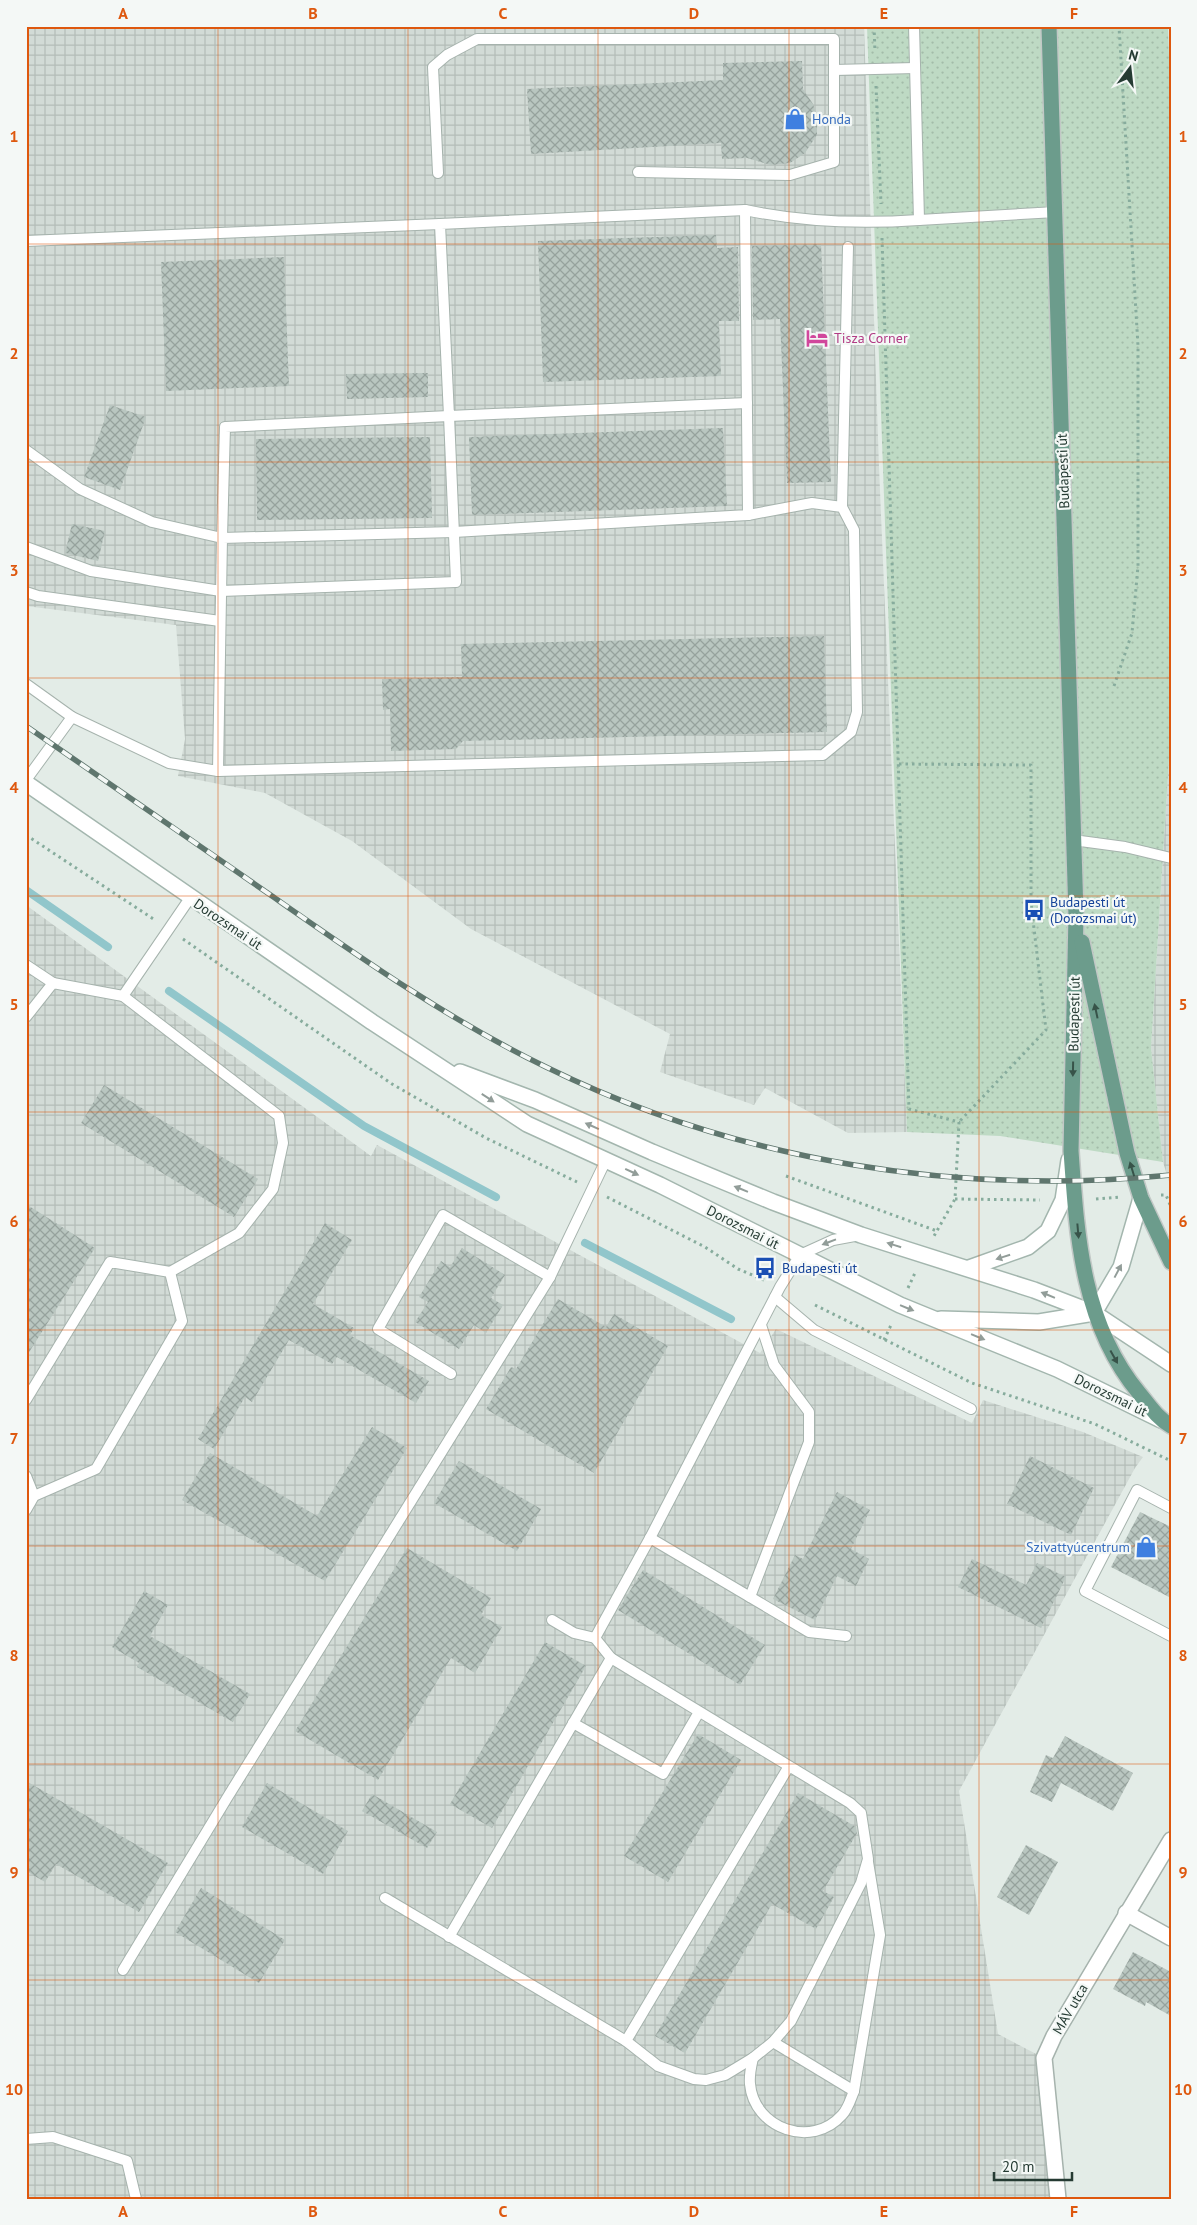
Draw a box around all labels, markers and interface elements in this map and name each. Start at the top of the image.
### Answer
text: A [118,3,128,23]
text: B [308,3,318,23]
text: C [499,3,508,23]
text: D [689,3,699,23]
text: E [880,3,888,23]
text: F [1070,3,1078,23]
north arrow [1104,42,1154,92]
text: N [1127,46,1140,65]
shop icon: Honda [782,106,808,132]
place label: Honda [812,110,851,128]
text: 1 [9,126,19,146]
text: 1 [1178,126,1188,146]
hotel icon: Tisza Corner [804,325,830,351]
place label: Tisza Corner [834,329,908,347]
text: 2 [9,343,19,363]
text: 2 [1178,343,1188,363]
street label: Budapesti út [1053,433,1073,509]
text: 3 [9,560,19,580]
text: 3 [1178,560,1188,580]
text: 4 [9,777,19,797]
text: 4 [1178,777,1188,797]
place label: Budapesti út (Dorozsmai út) [1050,893,1137,927]
street label: Dorozsmai út [190,894,266,954]
bus stop icon: Budapesti út (Dorozsmai út) [1021,897,1047,923]
street label: Budapesti út [1064,976,1084,1052]
text: 5 [9,994,19,1014]
text: 5 [1178,994,1188,1014]
one-way arrow [1092,1003,1100,1018]
one-way arrow [1069,1061,1077,1077]
one-way arrow [481,1093,495,1103]
one-way arrow [585,1121,599,1129]
one-way arrow [1128,1162,1135,1177]
one-way arrow [625,1168,639,1176]
one-way arrow [734,1185,749,1192]
street label: Dorozsmai út [704,1201,782,1253]
text: 6 [9,1211,19,1231]
text: 6 [1178,1211,1188,1231]
one-way arrow [1074,1223,1082,1239]
one-way arrow [822,1239,837,1247]
one-way arrow [886,1240,901,1248]
one-way arrow [996,1254,1011,1261]
bus stop icon: Budapesti út [752,1255,778,1281]
place label: Budapesti út [782,1259,858,1277]
one-way arrow [1114,1264,1122,1278]
one-way arrow [1041,1291,1056,1298]
one-way arrow [900,1304,915,1312]
one-way arrow [970,1333,985,1341]
one-way arrow [1110,1351,1119,1364]
street label: Dorozsmai út [1072,1370,1151,1421]
text: 7 [9,1428,19,1448]
text: 7 [1178,1428,1188,1448]
shop icon: Szivattyúcentrum [1133,1534,1159,1560]
place label: Szivattyúcentrum [1026,1538,1130,1556]
text: 8 [9,1645,19,1665]
text: 8 [1178,1645,1188,1665]
text: 9 [9,1862,19,1882]
text: 9 [1178,1862,1188,1882]
street label: MÁV utca [1048,1981,1092,2037]
text: 10 [5,2079,23,2099]
text: 10 [1174,2079,1192,2099]
scale bar [994,2150,1072,2182]
text: 20 m [1002,2157,1035,2176]
text: A [118,2201,128,2221]
text: B [308,2201,318,2221]
text: C [499,2201,508,2221]
text: D [689,2201,699,2221]
text: E [880,2201,888,2221]
text: F [1070,2201,1078,2221]

